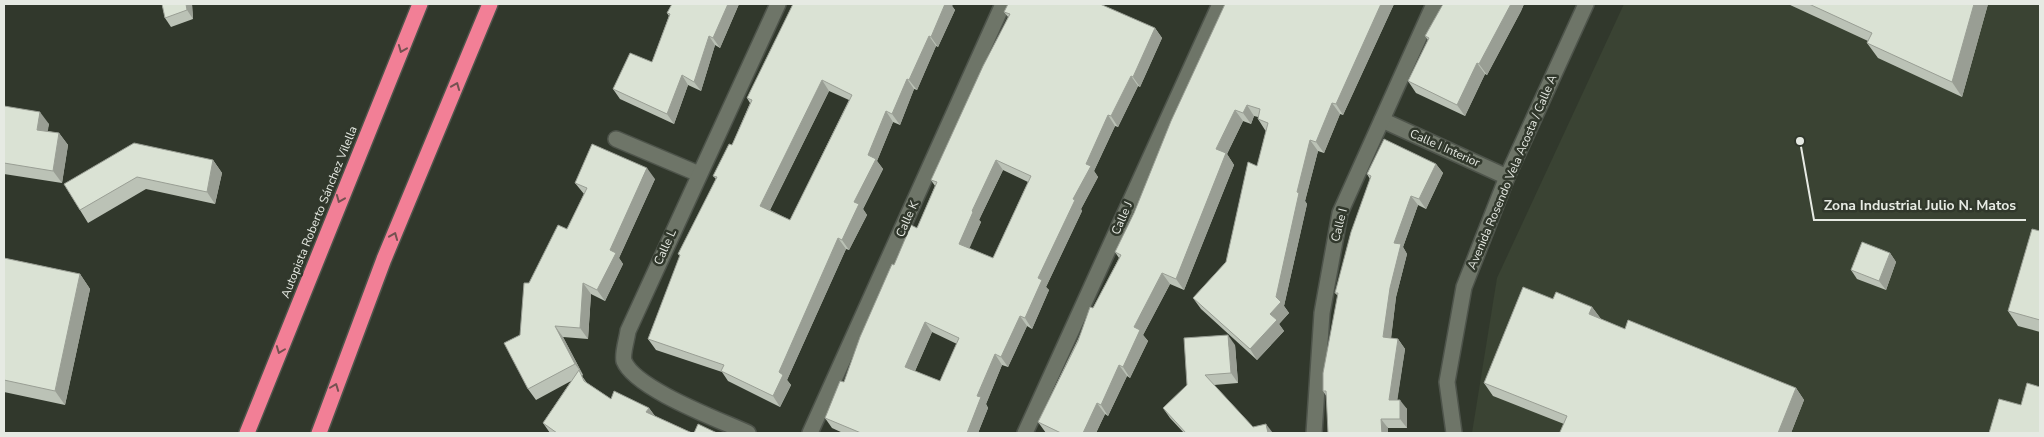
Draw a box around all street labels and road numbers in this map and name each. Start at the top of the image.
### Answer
street label: Avenida Rosendo Vela Acosta / Calle A [1464,72,1561,272]
street label: Autopista Roberto Sánchez Vilella [277,124,361,300]
street label: Calle I Interior [1407,125,1483,171]
street label: Calle K [892,198,922,240]
street label: Calle J [1108,199,1136,237]
street label: Calle I [1327,207,1351,243]
street label: Calle L [650,226,680,267]

